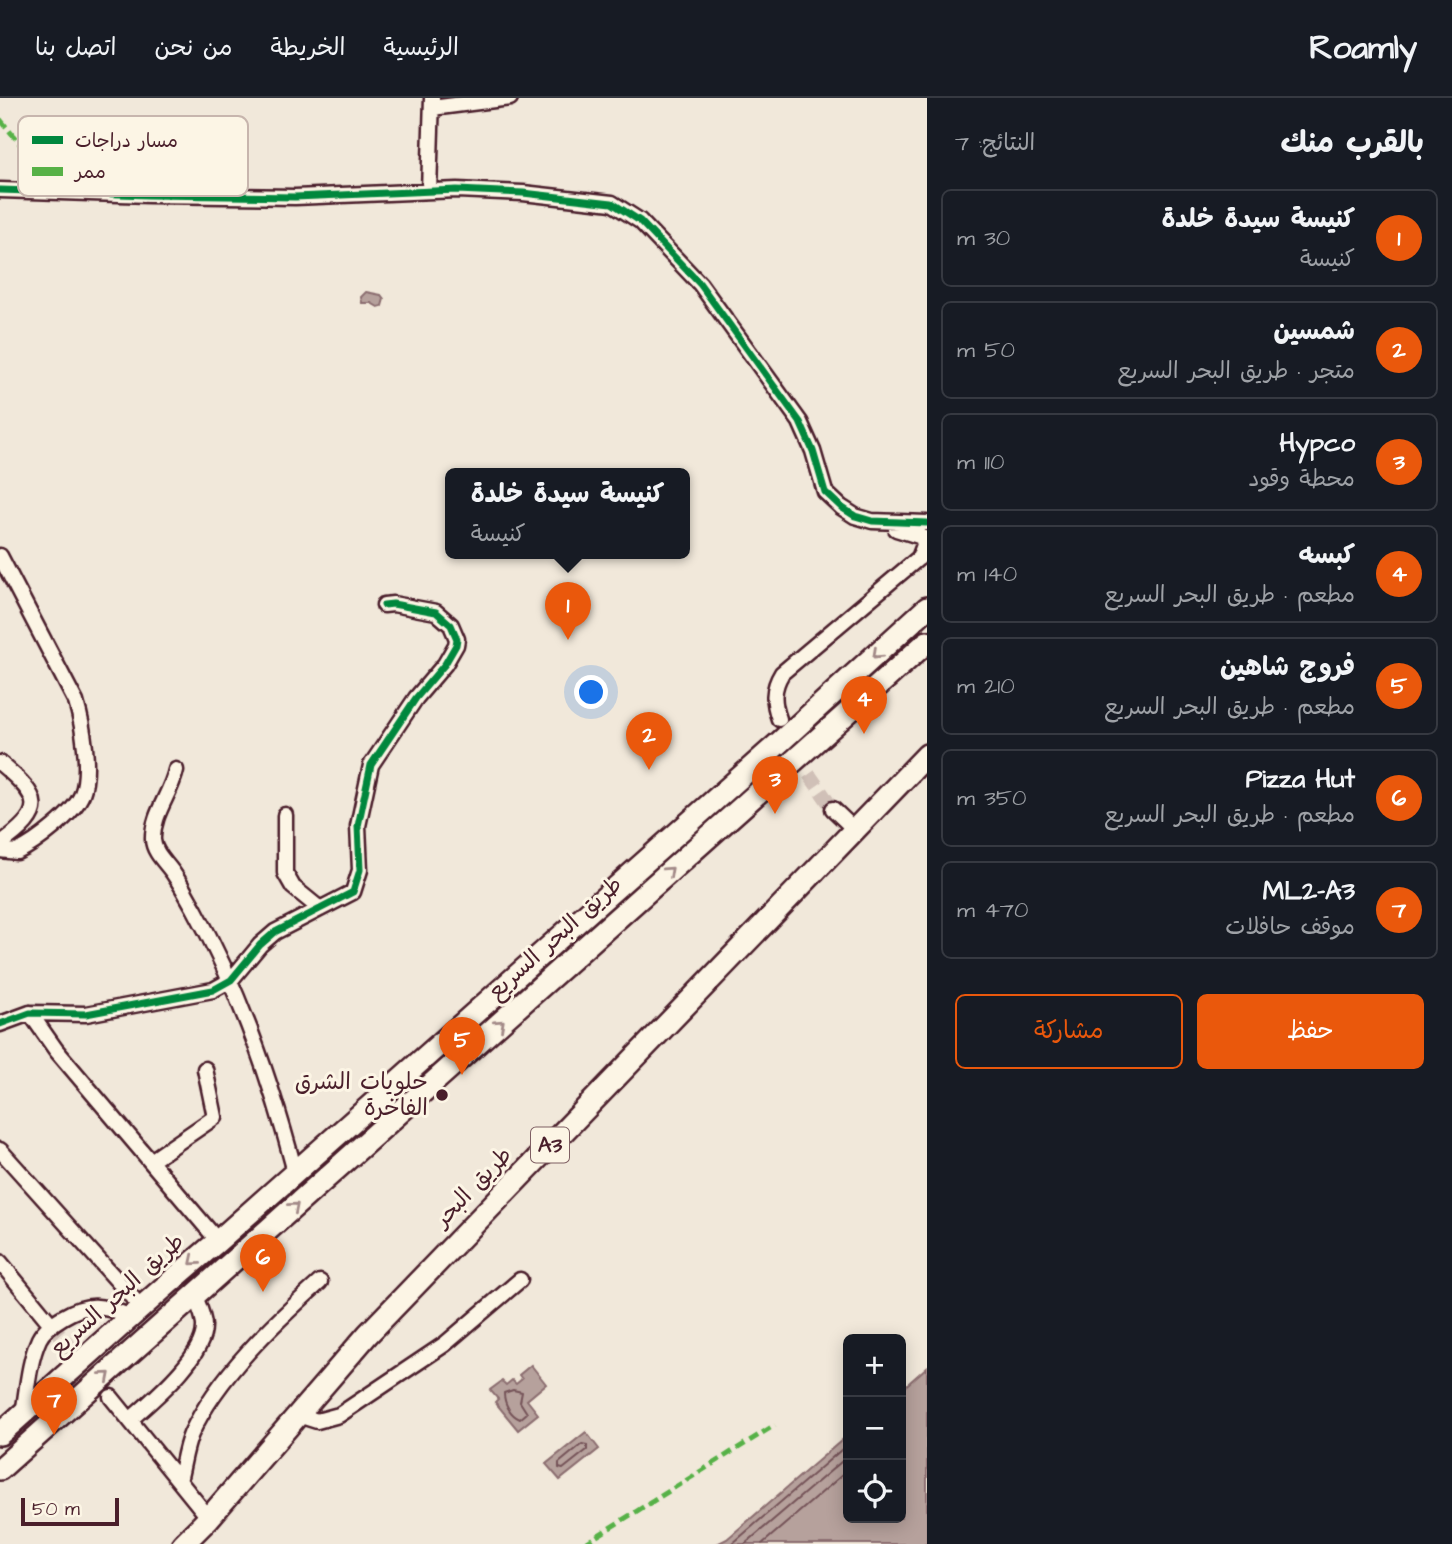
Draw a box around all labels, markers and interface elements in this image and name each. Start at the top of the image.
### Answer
text: Roamly [1309,25,1417,71]
text: اتصل بنا [35,31,116,65]
text: من نحن [154,31,233,65]
text: الخريطة [271,31,345,65]
text: الرئيسية [383,31,459,65]
legend [18,116,248,196]
text: بالقرب منك [1280,122,1424,164]
text: النتائج: 7 [955,127,1035,159]
text: مسار دراجات [75,128,178,155]
text: ممر [73,159,106,186]
text: كنيسة سيدة خلدة [1161,201,1355,237]
text: 30 m [957,222,1010,254]
text: 1 [1398,222,1400,254]
text: كنيسة [1300,243,1355,275]
text: شمسين [1274,313,1355,349]
text: 50 m [957,334,1015,366]
text: 2 [1392,334,1406,366]
text: متجر · طريق البحر السريع [1117,355,1355,387]
text: Hypco [1279,425,1355,461]
text: 110 m [957,446,1005,478]
text: 3 [1393,446,1405,478]
text: محطة وقود [1248,463,1355,495]
popup [445,468,690,559]
text: كنيسة سيدة خلدة [471,476,664,512]
text: كنيسة [471,518,526,550]
text: كبسه [1299,537,1355,573]
text: 140 m [957,558,1017,590]
text: 4 [1391,558,1407,590]
text: مطعم · طريق البحر السريع [1104,579,1355,611]
pin: 1 [545,582,591,640]
one-way arrow [872,645,885,658]
text: فروج شاهين [1220,649,1355,685]
text: 210 m [957,670,1015,702]
text: 5 [1391,670,1407,702]
your location [574,675,608,709]
pin: 4 [841,676,887,734]
text: مطعم · طريق البحر السريع [1104,691,1355,723]
pin: 2 [626,712,672,770]
pin: 3 [752,756,798,814]
text: Pizza Hut [1246,761,1355,797]
text: 350 m [957,782,1027,814]
text: 6 [1392,782,1406,814]
text: مطعم · طريق البحر السريع [1104,799,1355,831]
one-way arrow [661,867,674,879]
street label: طريق البحر السريع [481,869,629,1007]
text: ML2-A3 [1263,873,1355,909]
text: 470 m [957,894,1028,926]
text: 7 [1392,894,1406,926]
text: موقف حافلات [1225,911,1355,943]
button: مشاركة [955,994,1183,1069]
button: حفظ [1197,994,1424,1069]
pin: 5 [439,1017,485,1075]
one-way arrow [492,1019,505,1032]
place label: حلويات الشرق الفاخرة [295,1066,428,1124]
marker: حلويات الشرق الفاخرة [434,1087,450,1103]
road number: A3 [531,1128,569,1162]
street label: طريق البحر [425,1140,519,1236]
one-way arrow [285,1203,298,1215]
street label: طريق البحر السريع [43,1226,191,1364]
pin: 6 [240,1234,286,1292]
one-way arrow [190,1253,203,1265]
map controls [843,1334,906,1523]
button: + [843,1334,906,1397]
one-way arrow [98,1372,111,1384]
pin: 7 [31,1377,77,1435]
button: − [843,1397,906,1460]
button: locate [843,1460,906,1523]
scale bar [21,1495,119,1527]
text: 50 m [32,1496,80,1523]

